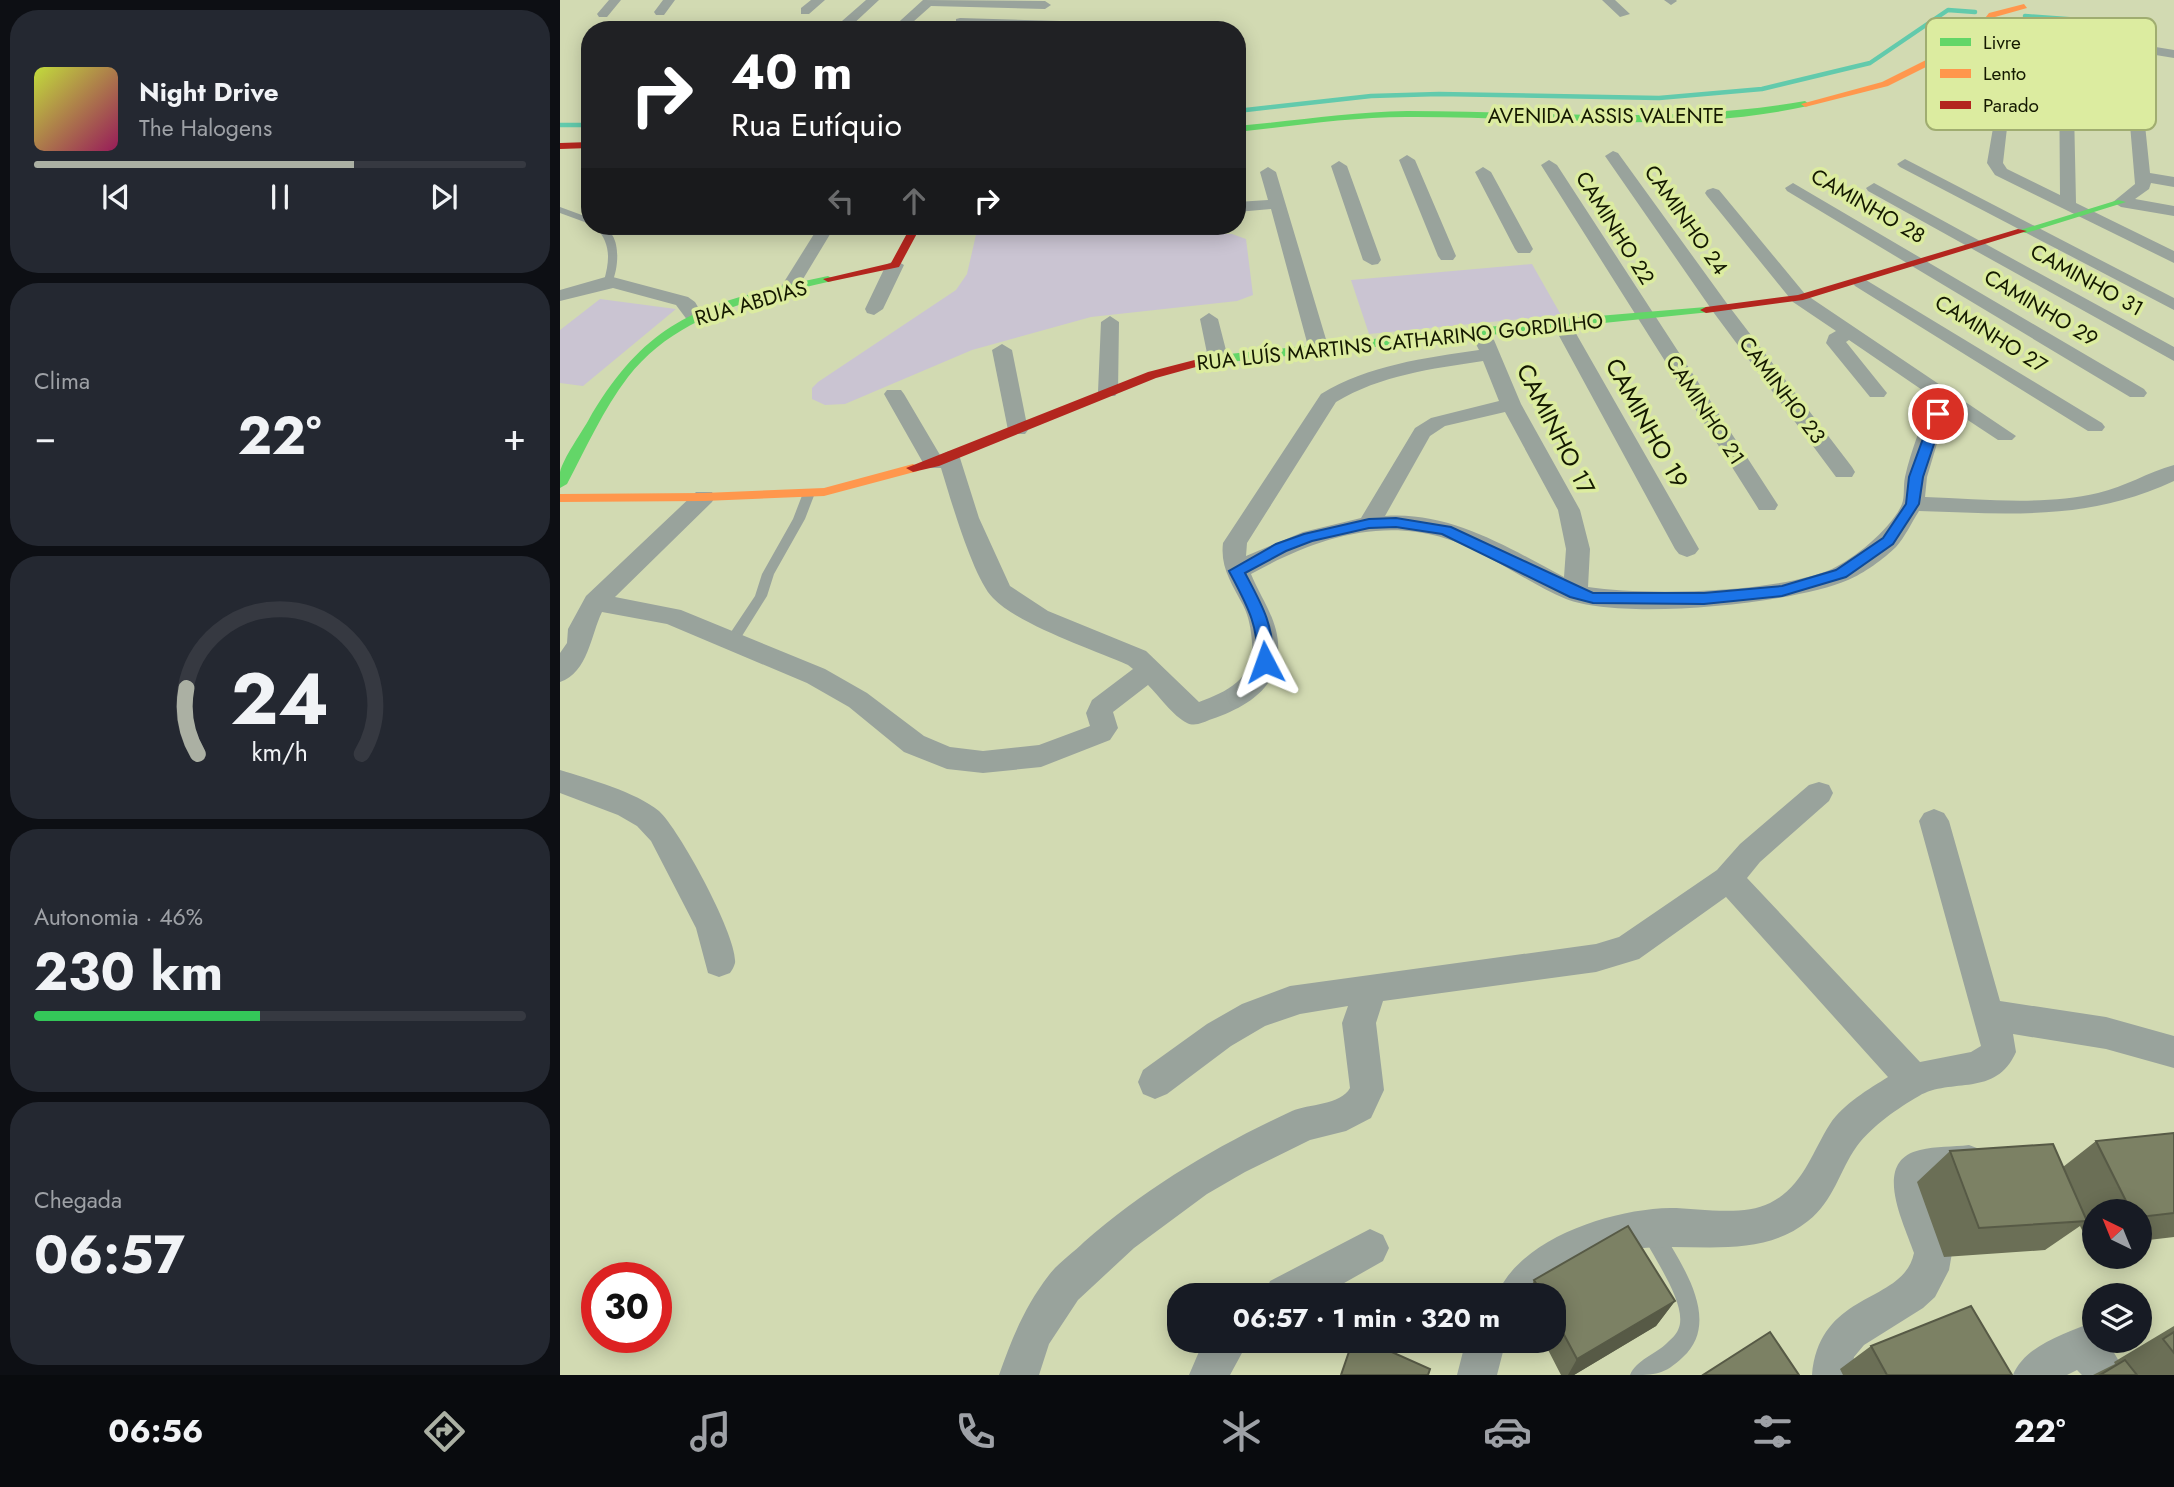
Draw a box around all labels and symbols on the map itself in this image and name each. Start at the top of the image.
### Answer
legend [1926,18,2156,130]
text: Livre [1983,29,2021,56]
text: Lento [1983,60,2026,87]
text: Parado [1983,92,2039,119]
street label: AVENIDA ASSIS VALENTE [1488,101,1724,131]
street label: CAMINHO 24 [1637,159,1735,281]
street label: CAMINHO 28 [1805,161,1931,251]
street label: CAMINHO 22 [1568,166,1662,290]
street label: CAMINHO 31 [2025,237,2149,323]
street label: CAMINHO 29 [1978,262,2104,354]
street label: RUA ABDIAS [691,273,811,333]
street label: CAMINHO 27 [1929,288,2053,380]
street label: RUA LUÍS MARTINS CATHARINO GORDILHO [1195,306,1605,378]
street label: CAMINHO 23 [1732,330,1832,450]
street label: CAMINHO 21 [1658,349,1752,471]
street label: CAMINHO 19 [1597,352,1697,494]
street label: CAMINHO 17 [1508,358,1604,501]
pin [1908,384,1968,444]
position arrow [1228,625,1302,699]
north arrow [2082,1199,2152,1269]
speed limit sign: 30 [581,1262,672,1353]

